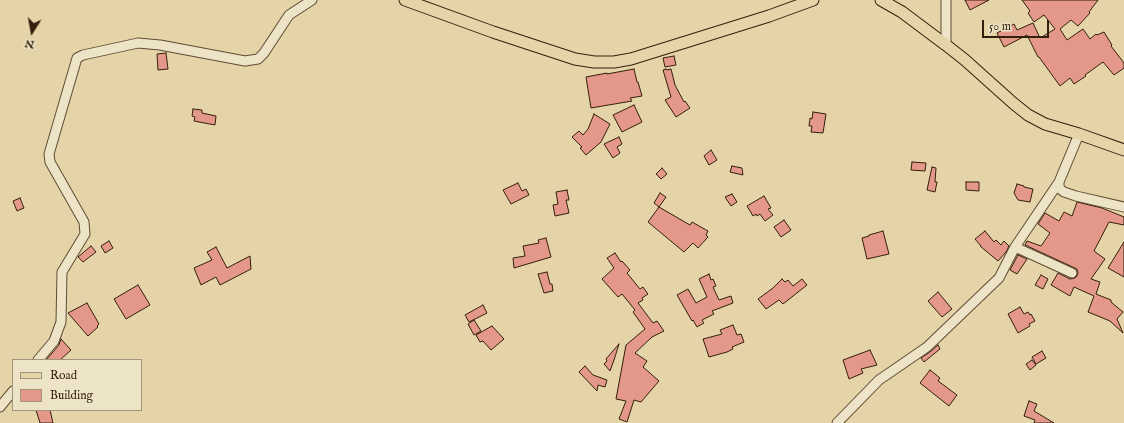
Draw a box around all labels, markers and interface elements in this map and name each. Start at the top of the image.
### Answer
north arrow [12,12,52,52]
scale bar [984,12,1051,38]
text: 50 m [989,19,1011,34]
text: N [24,36,36,52]
legend [12,359,142,411]
text: Road [50,368,77,383]
text: Building [50,388,93,403]

